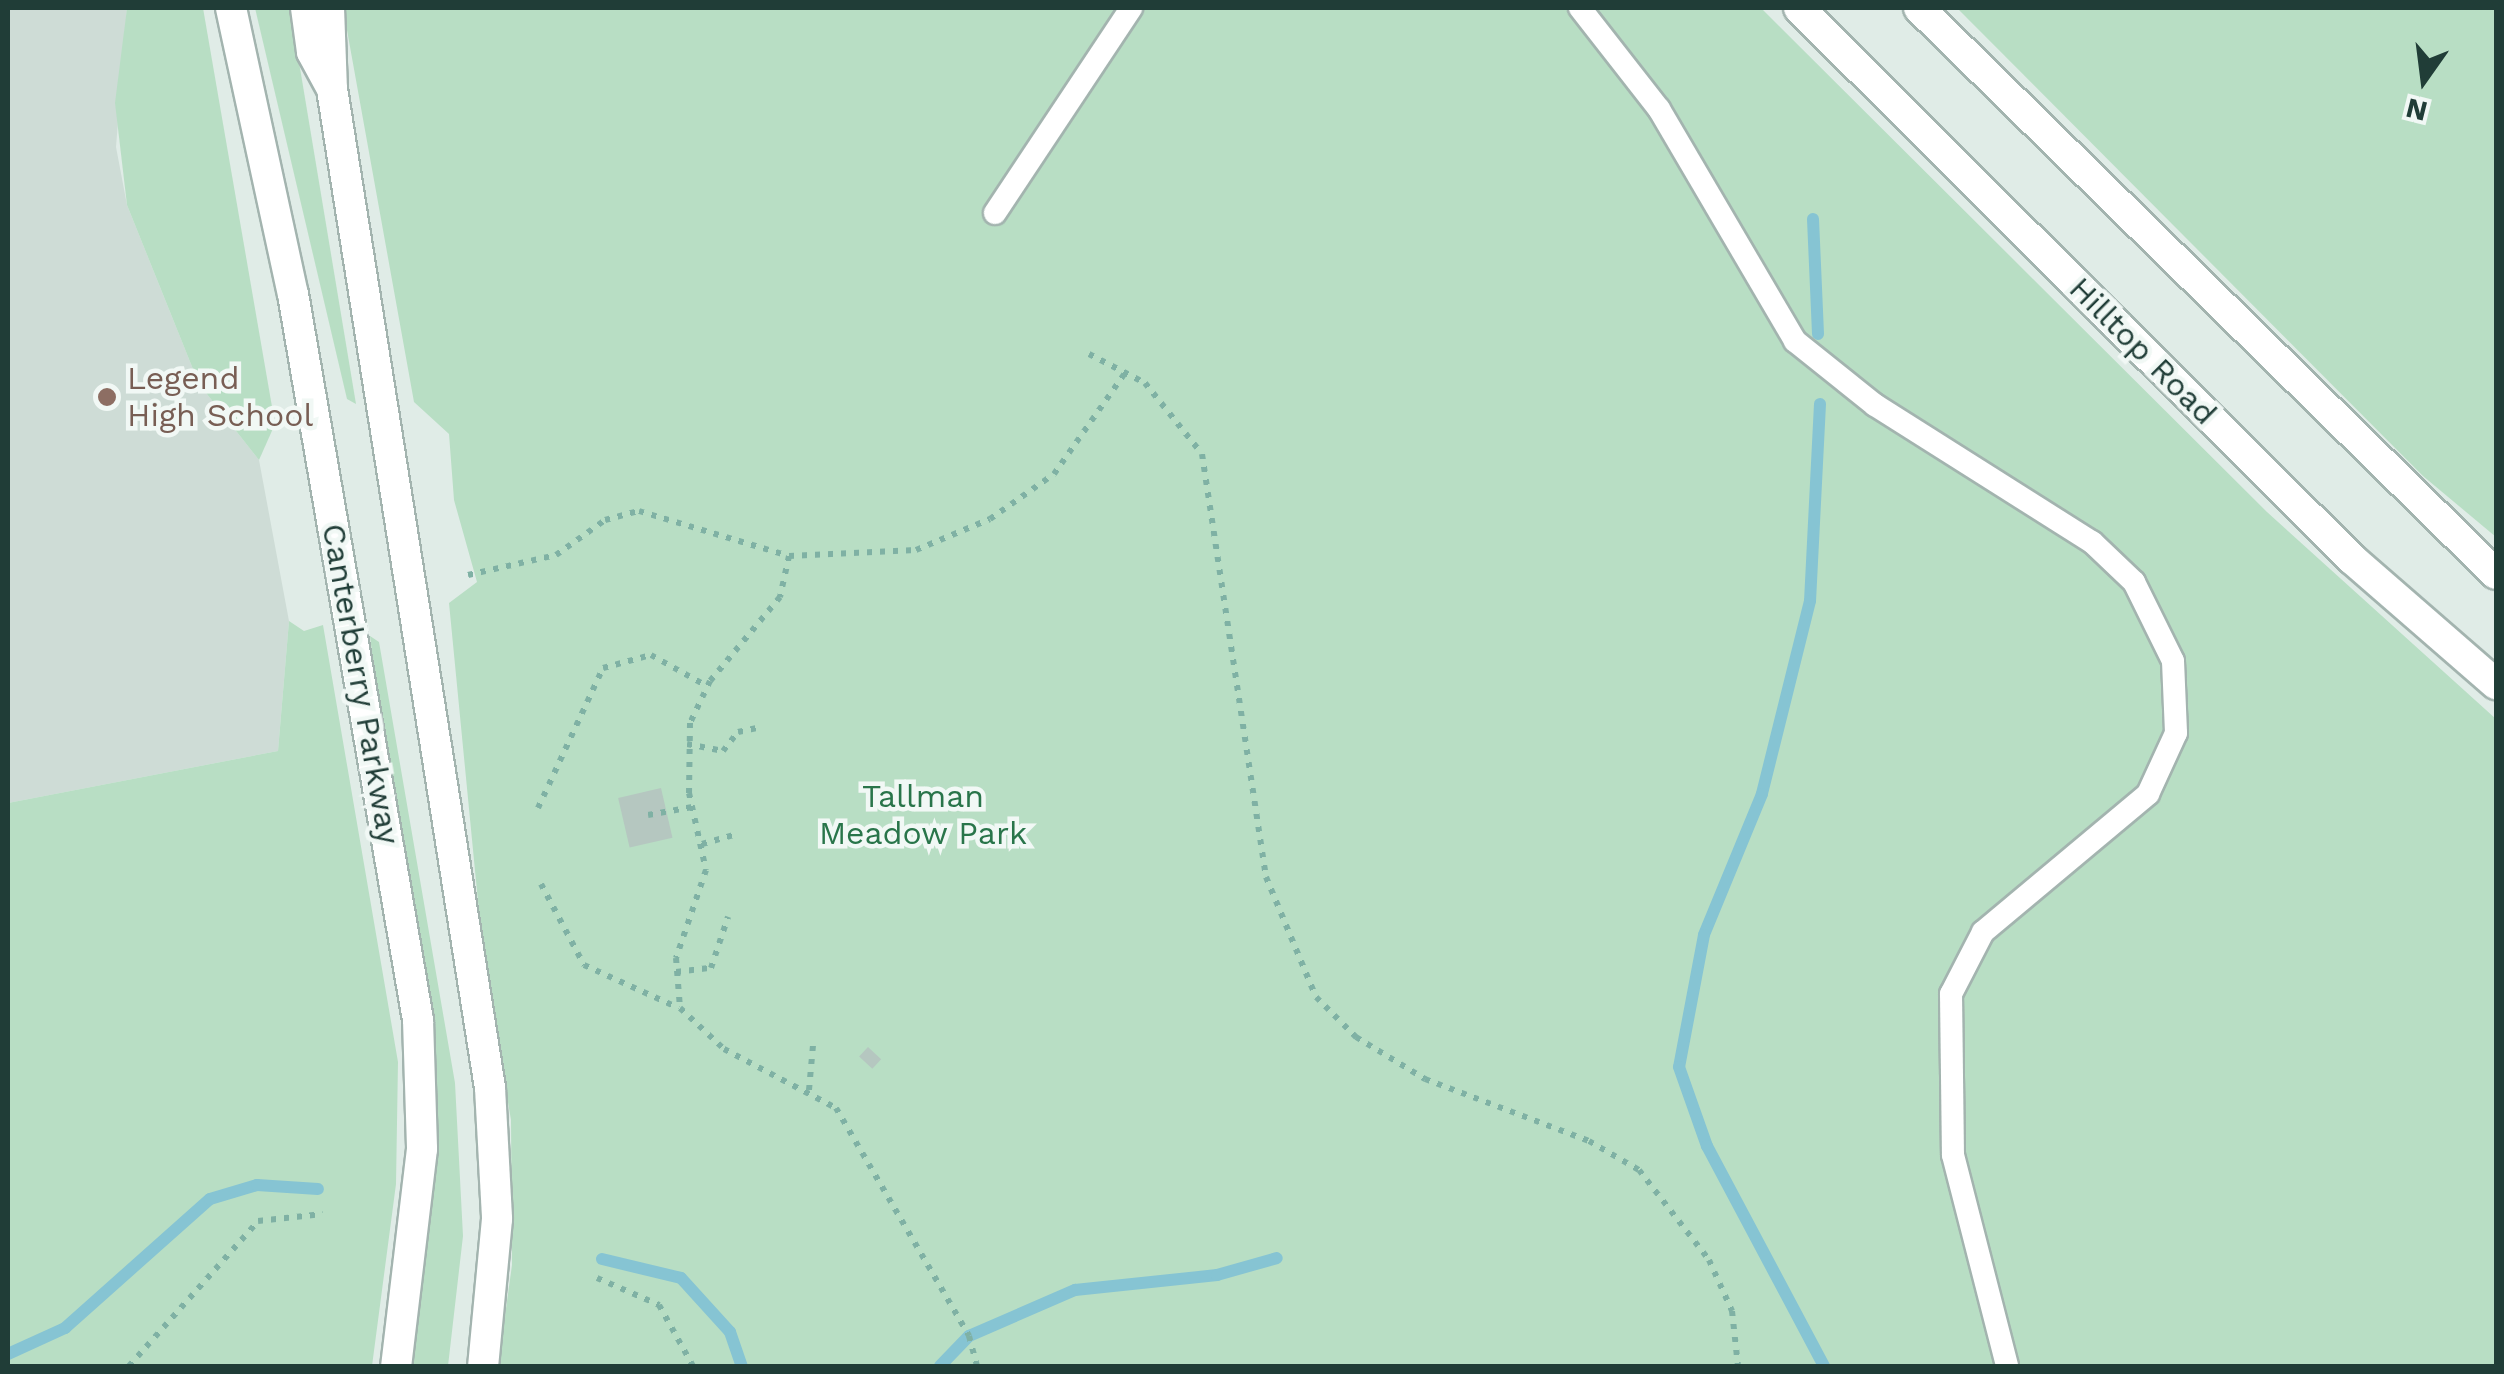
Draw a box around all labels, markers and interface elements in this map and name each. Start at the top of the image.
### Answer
north arrow [2374,30,2474,130]
text: N [2403,91,2431,128]
street label: Hilltop Road [2061,269,2225,433]
place label: Legend High School [127,360,313,435]
marker: Legend High School [96,386,118,408]
street label: Canterberry Parkway [314,520,408,848]
park label: Tallman Meadow Park [819,778,1027,853]

